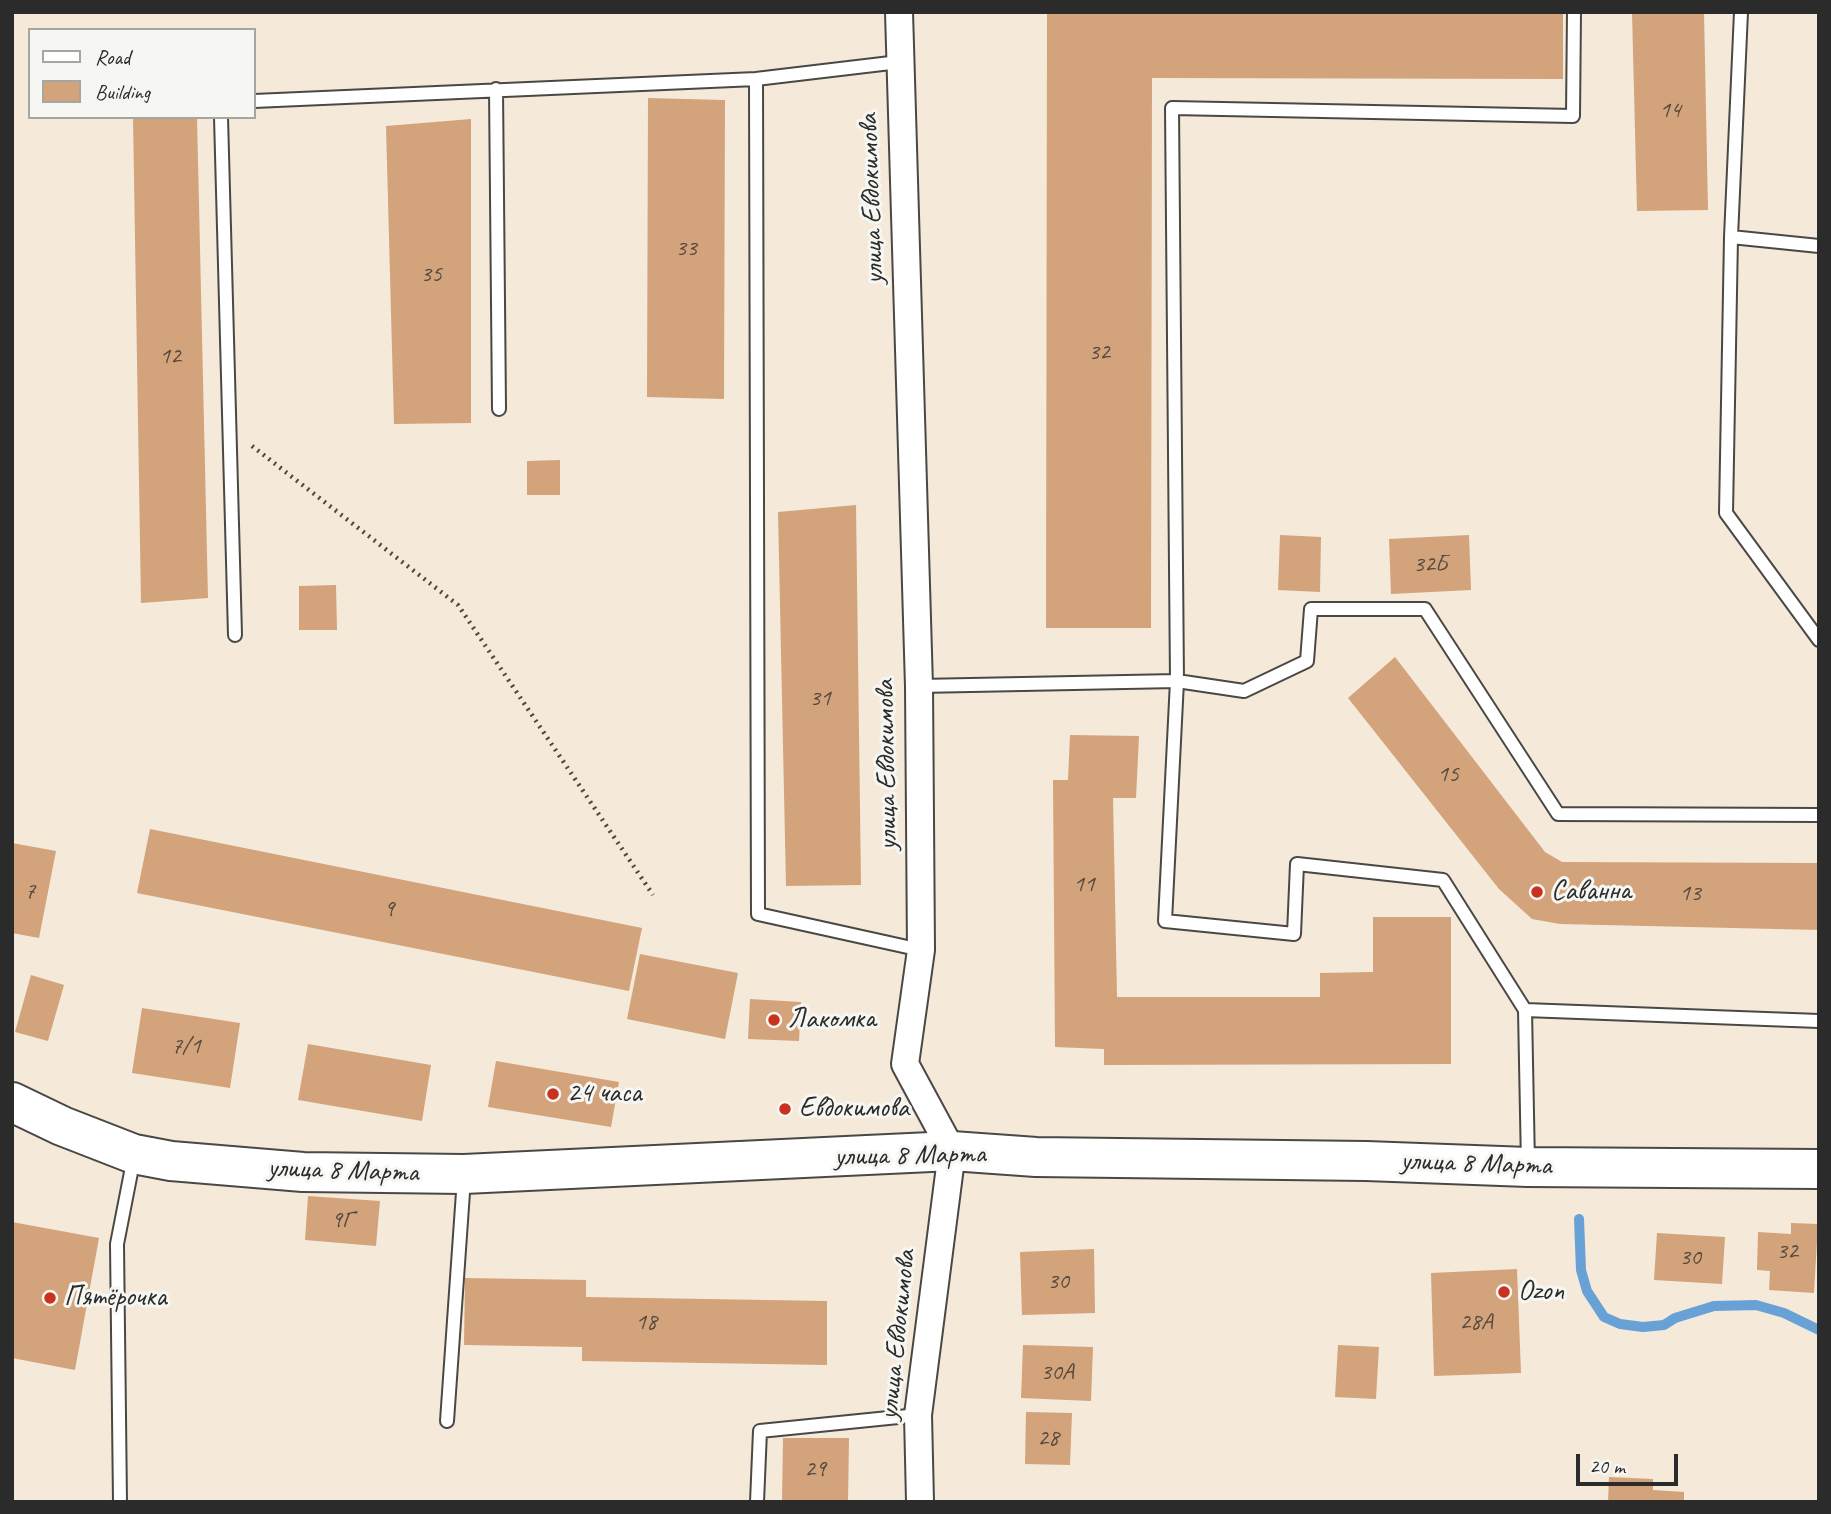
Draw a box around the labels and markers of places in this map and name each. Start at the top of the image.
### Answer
place label: Саванна [1551,875,1631,909]
marker: Саванна [1529,884,1545,900]
place label: Лакомка [788,1003,875,1037]
marker: Лакомка [766,1012,782,1028]
place label: 24 часа [567,1077,642,1111]
marker: 24 часа [545,1086,561,1102]
place label: Евдокимова [799,1092,909,1126]
marker: Евдокимова [777,1101,793,1117]
place label: Ozon [1518,1275,1564,1309]
place label: Пятёрочка [64,1281,167,1315]
marker: Ozon [1496,1284,1512,1300]
marker: Пятёрочка [42,1290,58,1306]

